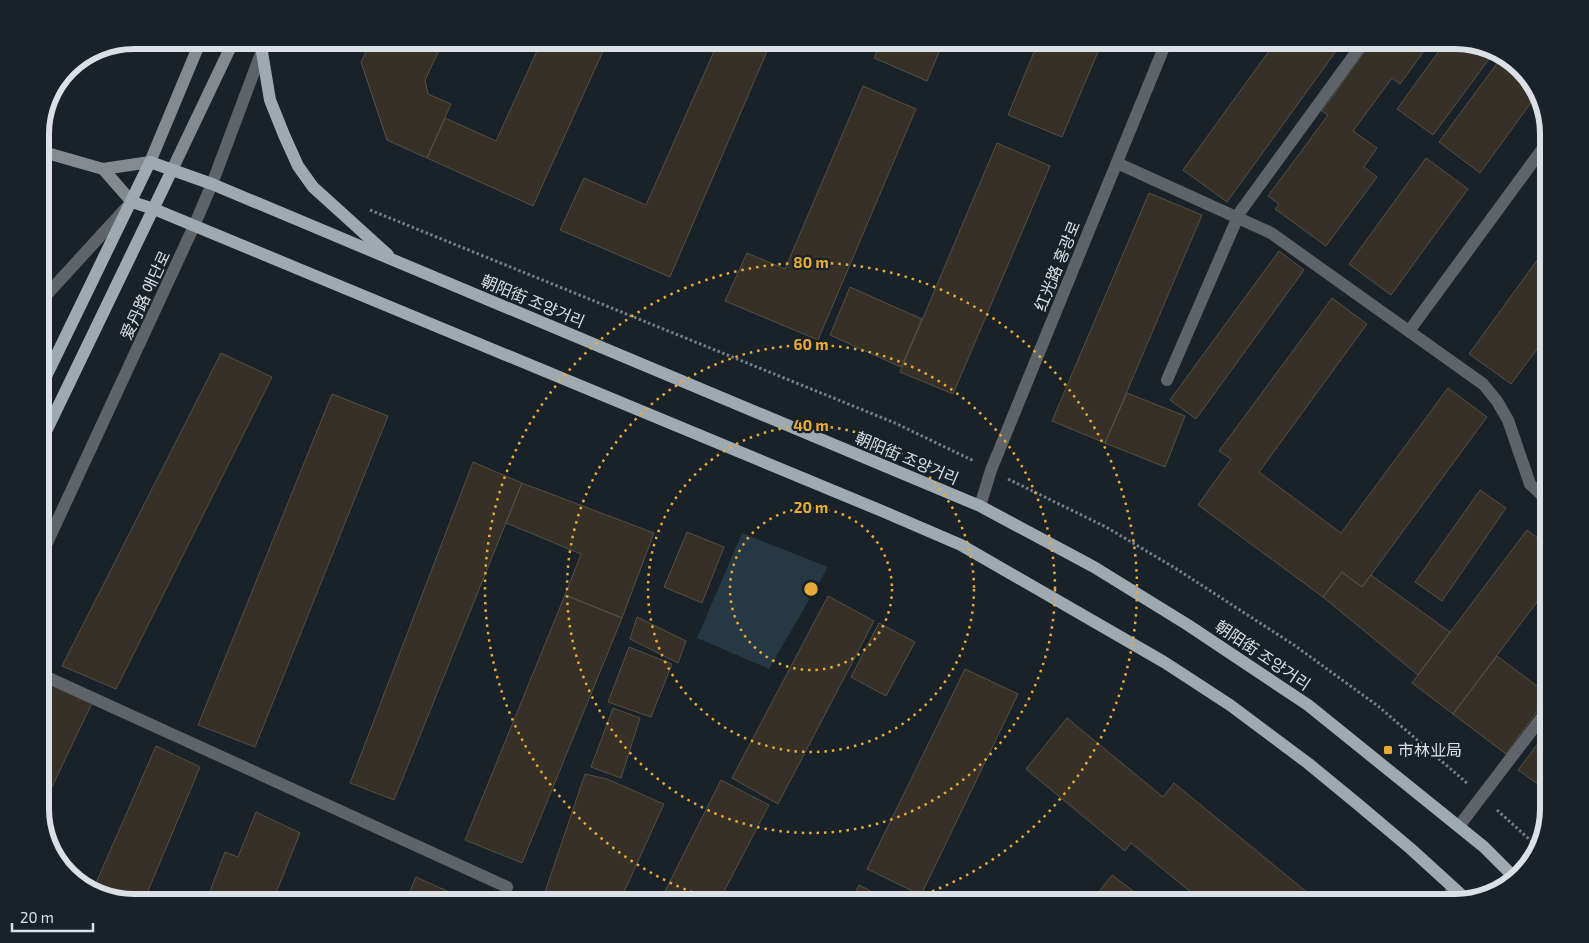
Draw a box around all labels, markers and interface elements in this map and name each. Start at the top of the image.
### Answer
street label: 红光路 홍광로 [1030,218,1083,314]
street label: 爱丹路 애단로 [116,247,174,342]
text: 80 m [793,253,829,271]
street label: 朝阳街 조양거리 [479,270,588,331]
text: 60 m [794,335,828,353]
text: 40 m [793,416,829,434]
street label: 朝阳街 조양거리 [853,427,962,488]
text: 20 m [794,498,828,516]
centre of rings [802,580,820,598]
street label: 朝阳街 조양거리 [1212,616,1314,693]
place label: 市林业局 [1398,740,1462,759]
marker: 市林业局 [1382,744,1394,756]
scale bar [12,900,94,932]
text: 20 m [20,908,54,926]

